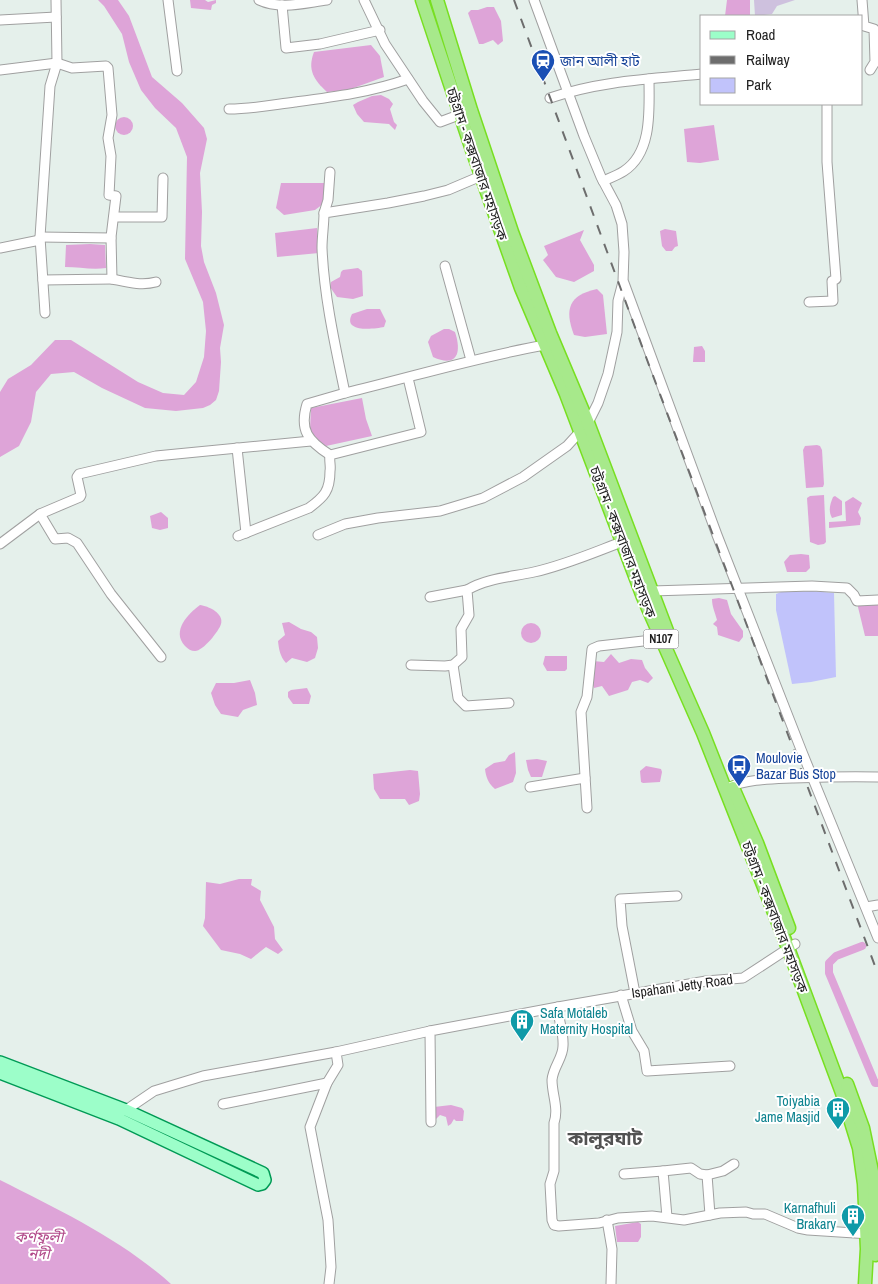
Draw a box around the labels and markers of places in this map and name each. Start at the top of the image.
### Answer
station icon: জান আলী হাট [530,48,556,82]
place label: জান আলী হাট [559,52,640,70]
place label: Moulovie Bazar Bus Stop [756,749,836,783]
bus stop icon: Moulovie Bazar Bus Stop [726,753,752,787]
place label: Safa Motaleb Maternity Hospital [540,1004,633,1038]
building icon: Safa Motaleb Maternity Hospital [509,1008,535,1042]
place label: Toiyabia Jame Masjid [755,1092,821,1126]
building icon: Toiyabia Jame Masjid [825,1096,851,1130]
place label: Karnafhuli Brakary [784,1199,836,1233]
building icon: Karnafhuli Brakary [840,1203,866,1237]

